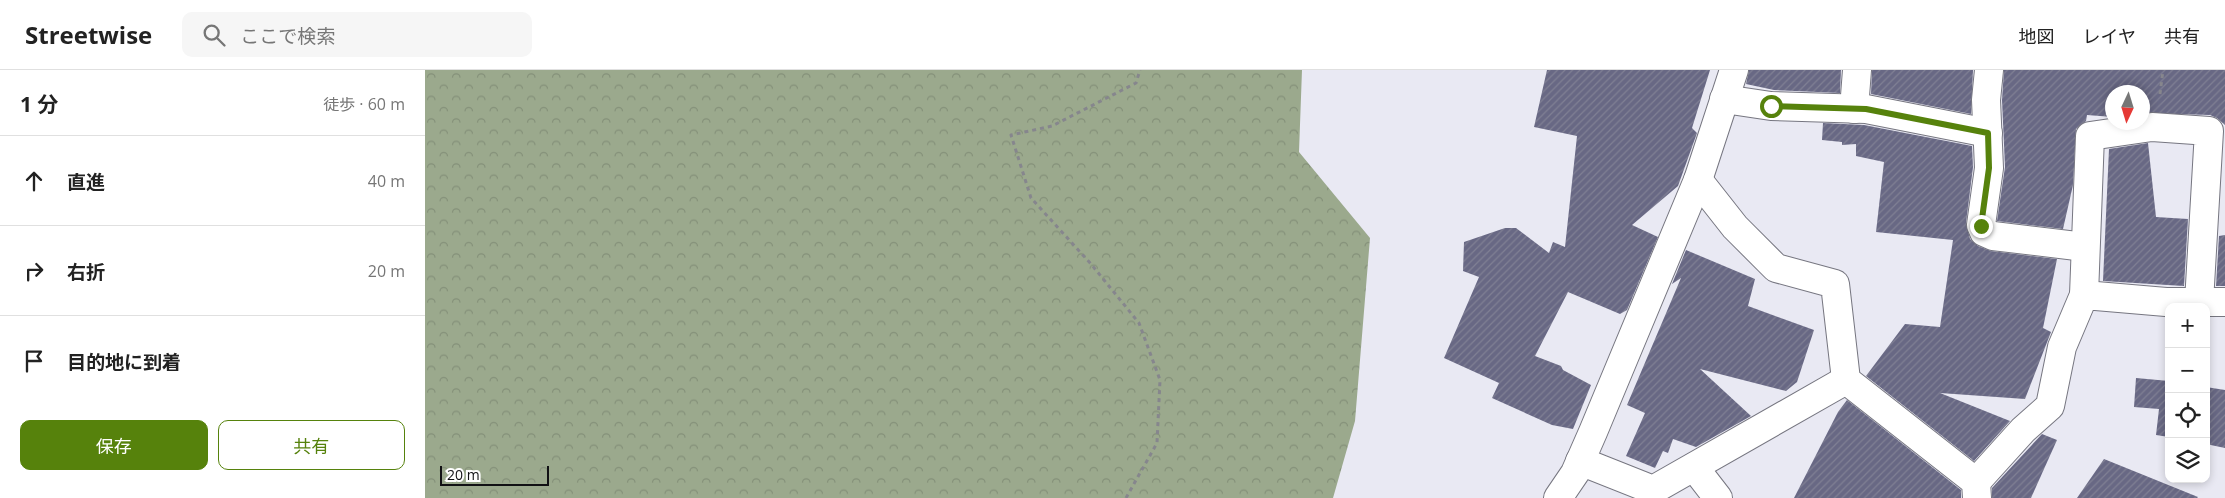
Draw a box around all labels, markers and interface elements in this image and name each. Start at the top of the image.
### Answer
search box [182,12,532,57]
text: Streetwise [25,18,152,51]
icon: search [200,21,228,49]
text: ここで検索 [240,23,335,49]
text: 地図 [2019,24,2055,48]
text: レイヤ [2083,24,2136,48]
text: 共有 [2164,24,2200,48]
north arrow [2105,85,2150,130]
text: 1 分 [20,90,58,118]
text: 徒歩 · 60 m [323,93,405,115]
route start [1760,95,1783,118]
icon: ahead [20,167,48,195]
text: 直進 [67,169,105,195]
text: 40 m [368,170,405,192]
route end [1970,215,1993,238]
icon: right [20,257,48,285]
text: 右折 [67,259,105,285]
text: 20 m [368,260,405,282]
map controls [2165,303,2210,483]
button: + [2165,303,2210,348]
icon: arrive [20,347,48,375]
button: − [2165,348,2210,393]
text: 目的地に到着 [67,349,181,375]
button: locate [2165,393,2210,438]
button: 保存 [20,420,208,470]
button: 共有 [218,420,405,470]
button: layers [2165,438,2210,483]
scale bar [440,463,549,486]
text: 20 m [447,465,480,484]

